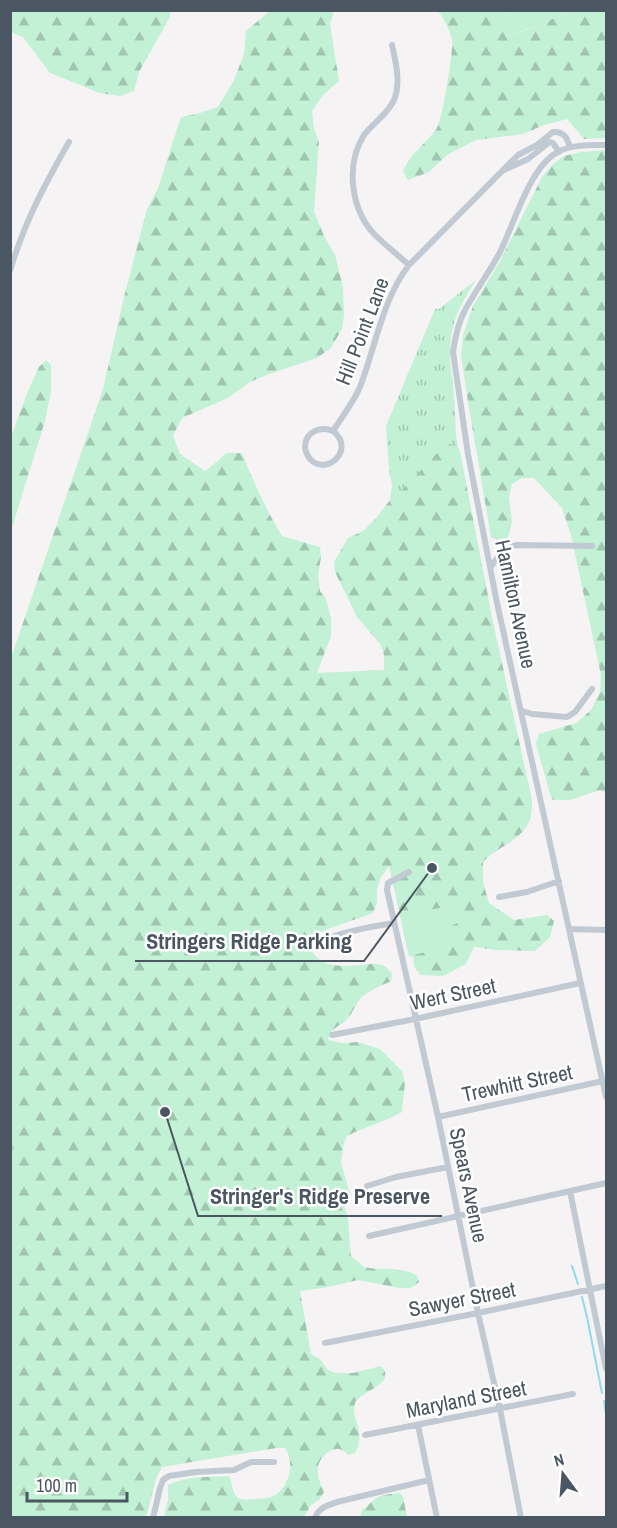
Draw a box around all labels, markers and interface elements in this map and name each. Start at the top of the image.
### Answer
street label: Hill Point Lane [328,273,396,389]
street label: Hamilton Avenue [488,537,544,671]
callout: Stringers Ridge Parking [135,921,364,961]
text: Stringers Ridge Parking [146,926,352,956]
street label: Wert Street [408,971,499,1017]
street label: Trewhitt Street [459,1057,575,1109]
street label: Spears Avenue [443,1125,495,1245]
callout: Stringer's Ridge Preserve [198,1176,442,1216]
text: Stringer's Ridge Preserve [210,1181,430,1211]
street label: Sawyer Street [406,1274,518,1324]
street label: Maryland Street [404,1373,529,1425]
north arrow [533,1444,593,1504]
text: N [551,1448,566,1471]
scale bar [27,1465,128,1503]
text: 100 m [36,1473,77,1498]

